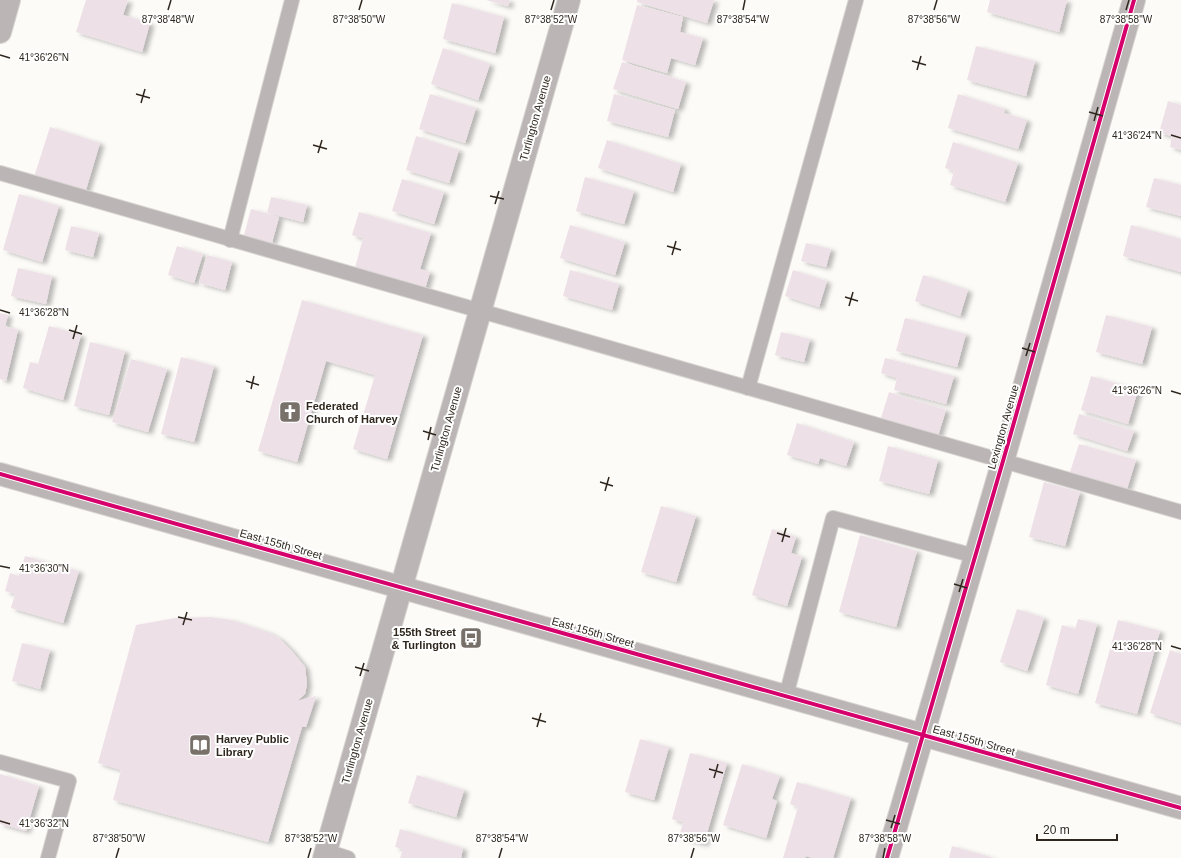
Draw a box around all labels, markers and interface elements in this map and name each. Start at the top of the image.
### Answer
text: 87°38'48"W [142,14,195,25]
text: 87°38'50"W [333,14,386,25]
text: 87°38'52"W [525,14,578,25]
text: 87°38'54"W [717,14,770,25]
text: 87°38'56"W [908,14,961,25]
text: 87°38'58"W [1100,14,1153,25]
text: 41°36'26"N [19,52,69,63]
street label: Turlington Avenue [517,74,553,162]
text: 41°36'24"N [1112,130,1162,141]
text: 41°36'28"N [19,307,69,318]
street label: Lexington Avenue [985,383,1021,471]
street label: Turlington Avenue [428,385,464,473]
text: 41°36'26"N [1112,385,1162,396]
church icon: Federated Church of Harvey [277,399,303,425]
place label: Federated Church of Harvey [306,400,399,425]
street label: East 155th Street [238,527,324,561]
text: 41°36'30"N [19,563,69,574]
street label: East 155th Street [550,615,636,649]
bus stop icon: 155th Street & Turlington [458,625,484,651]
place label: 155th Street & Turlington [391,626,456,651]
text: 41°36'28"N [1112,641,1162,652]
street label: Turlington Avenue [339,697,375,785]
street label: East 155th Street [931,723,1017,757]
library icon: Harvey Public Library [187,732,213,758]
place label: Harvey Public Library [216,733,289,758]
scale bar [1037,816,1117,842]
text: 41°36'32"N [19,818,69,829]
text: 20 m [1043,823,1070,837]
text: 87°38'50"W [93,833,146,844]
text: 87°38'52"W [285,833,338,844]
text: 87°38'54"W [476,833,529,844]
text: 87°38'56"W [668,833,721,844]
text: 87°38'58"W [859,833,912,844]

